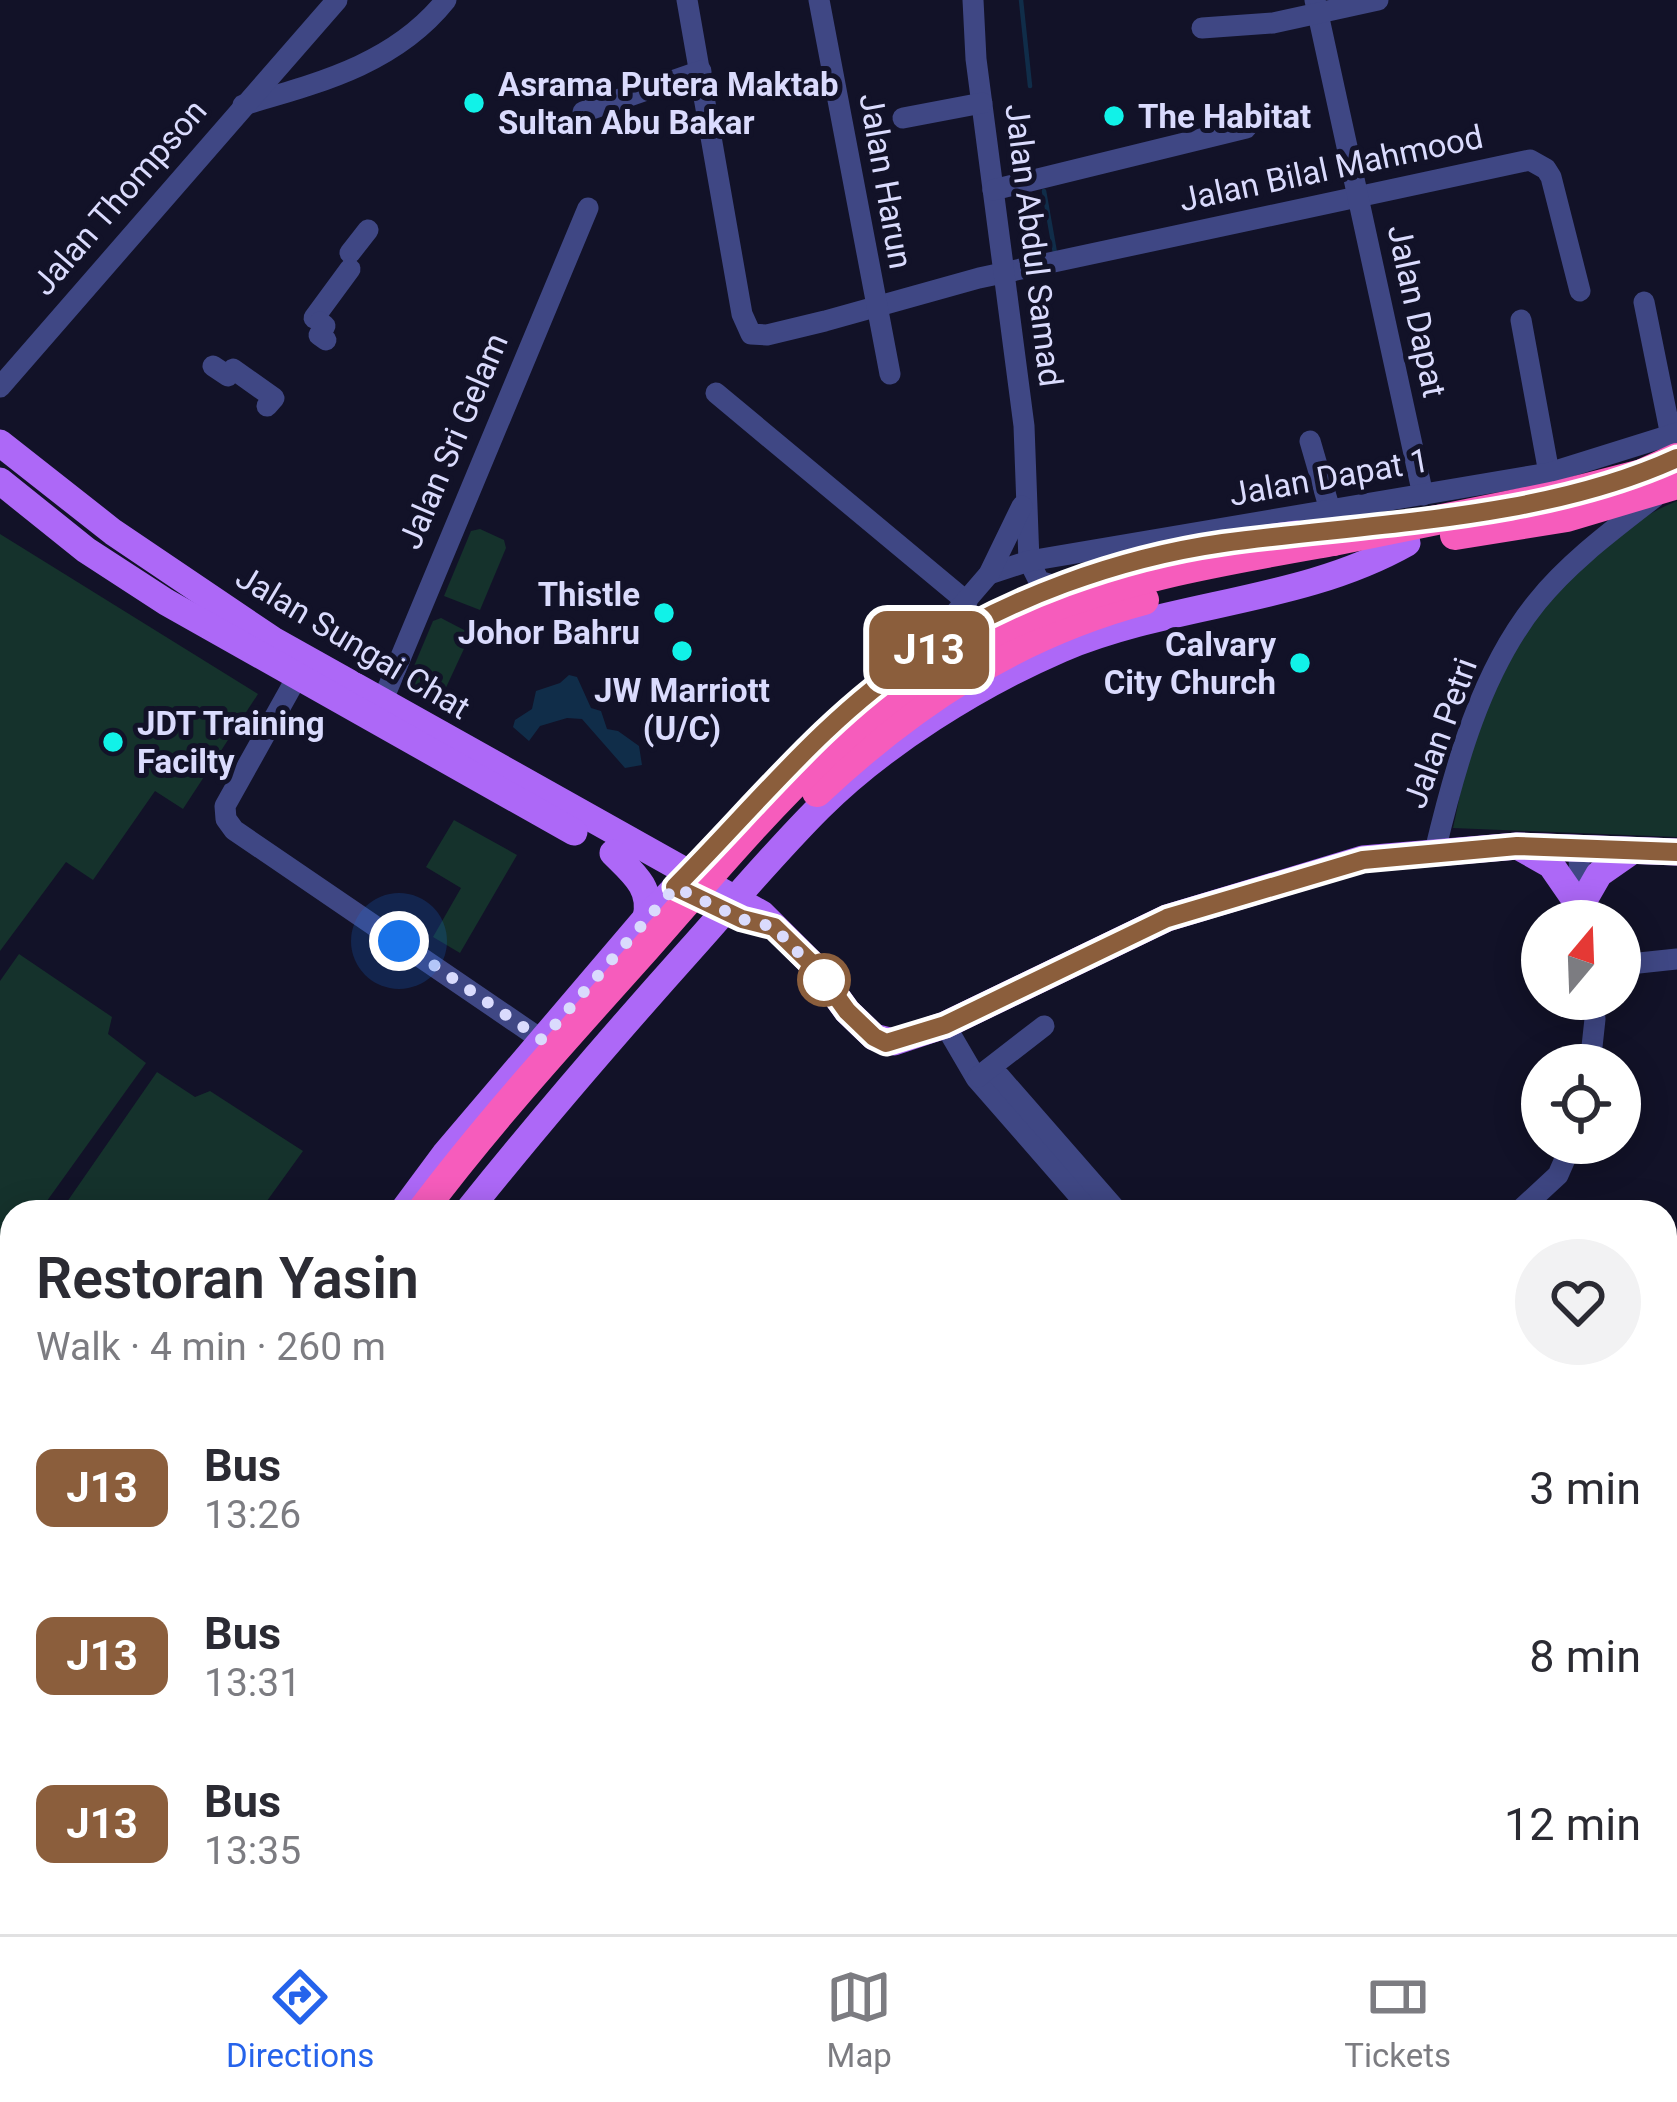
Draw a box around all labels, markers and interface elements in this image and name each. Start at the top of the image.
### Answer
place label: Asrama Putera Maktab Sultan Abu Bakar [498,65,839,142]
marker: Asrama Putera Maktab Sultan Abu Bakar [461,90,487,116]
street label: Jalan Harun [851,90,921,272]
street label: Jalan Thompson [24,91,214,303]
place label: The Habitat [1138,97,1311,136]
street label: Jalan Abdul Samad [997,101,1071,389]
marker: The Habitat [1101,103,1127,129]
street label: Jalan Bilal Mahmood [1176,117,1486,219]
street label: Jalan Dapat [1380,221,1454,401]
street label: Jalan Sri Gelam [390,327,516,555]
street label: Jalan Dapat 1 [1226,440,1432,514]
street label: Jalan Sungai Chat [229,557,477,727]
place label: Thistle Johor Bahru [458,575,640,652]
marker: Thistle Johor Bahru [651,600,677,626]
line badge: J13 [860,611,998,689]
text: J13 [893,625,965,674]
place label: Calvary City Church [1104,625,1276,702]
marker: JW Marriott (U/C) [669,638,695,664]
marker: Calvary City Church [1287,650,1313,676]
street label: Jalan Petri [1395,653,1485,813]
place label: JW Marriott (U/C) [594,671,770,748]
place label: JDT Training Facilty [137,704,325,781]
marker: JDT Training Facilty [100,729,126,755]
north arrow [1521,900,1641,1020]
map controls [1521,900,1641,1164]
your location [369,911,429,971]
unlabelled marker [799,955,849,1005]
button: locate [1521,1044,1641,1164]
button: heart [1515,1239,1641,1365]
text: Restoran Yasin [36,1245,419,1312]
text: Walk · 4 min · 260 m [36,1324,386,1370]
text: Bus [204,1439,281,1492]
text: 3 min [1529,1462,1641,1515]
text: J13 [66,1463,138,1512]
text: 13:26 [204,1492,301,1538]
text: Bus [204,1607,281,1660]
text: 8 min [1529,1630,1641,1683]
text: J13 [66,1631,138,1680]
text: 13:31 [204,1660,301,1706]
text: Bus [204,1775,281,1828]
text: 12 min [1504,1798,1641,1851]
text: J13 [66,1799,138,1848]
text: 13:35 [204,1828,301,1874]
tab: Directions [226,1964,374,2075]
tab: Map [826,1964,892,2075]
tab: Tickets [1344,1964,1451,2075]

